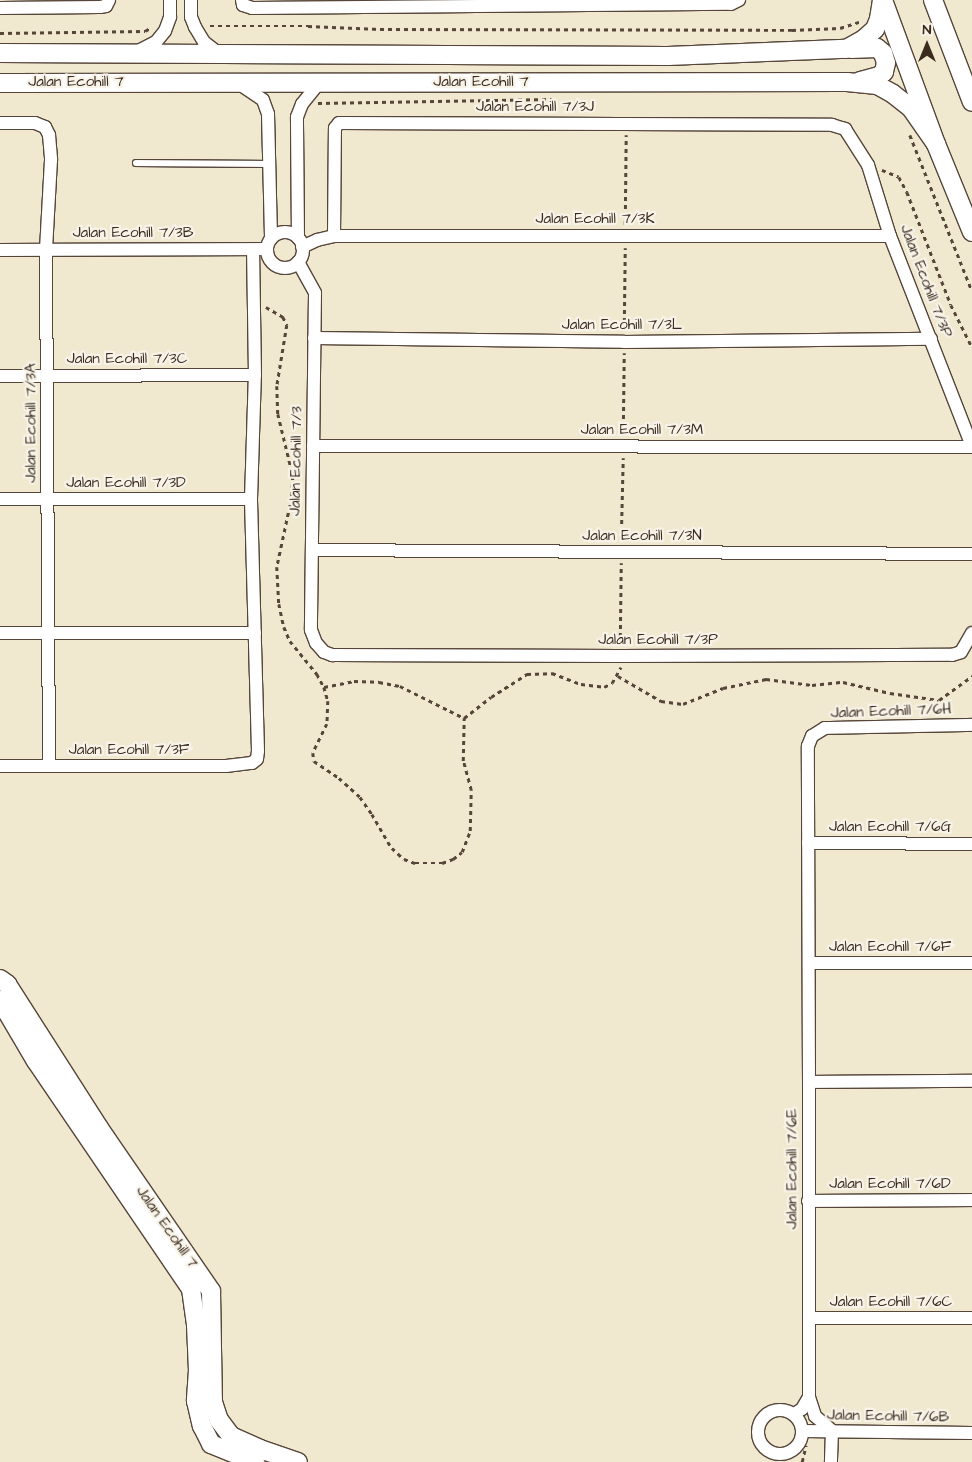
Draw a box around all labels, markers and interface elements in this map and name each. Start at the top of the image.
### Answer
north arrow [902,20,952,70]
text: N [923,20,931,40]
street label: Jalan Ecohill 7 [28,73,124,91]
street label: Jalan Ecohill 7 [433,73,529,91]
street label: Jalan Ecohill 7/3J [476,98,594,116]
street label: Jalan Ecohill 7/3K [535,210,655,228]
street label: Jalan Ecohill 7/3P [896,222,956,340]
street label: Jalan Ecohill 7/3B [73,224,193,242]
street label: Jalan Ecohill 7/3L [562,316,682,334]
street label: Jalan Ecohill 7/3C [67,350,187,368]
street label: Jalan Ecohill 7/3A [22,363,40,483]
street label: Jalan Ecohill 7/3 [286,406,306,516]
street label: Jalan Ecohill 7/3M [581,421,703,439]
street label: Jalan Ecohill 7/3D [66,474,186,492]
street label: Jalan Ecohill 7/3N [582,527,702,545]
street label: Jalan Ecohill 7/3P [598,631,718,649]
street label: Jalan Ecohill 7/6H [830,700,952,722]
street label: Jalan Ecohill 7/3F [69,741,189,759]
street label: Jalan Ecohill 7/6G [829,818,951,836]
street label: Jalan Ecohill 7/6F [829,938,951,956]
street label: Jalan Ecohill 7/6E [783,1109,801,1229]
street label: Jalan Ecohill 7/6D [829,1175,951,1193]
street label: Jalan Ecohill 7 [132,1183,202,1271]
street label: Jalan Ecohill 7/6C [830,1293,952,1311]
street label: Jalan Ecohill 7/6B [827,1406,949,1426]

